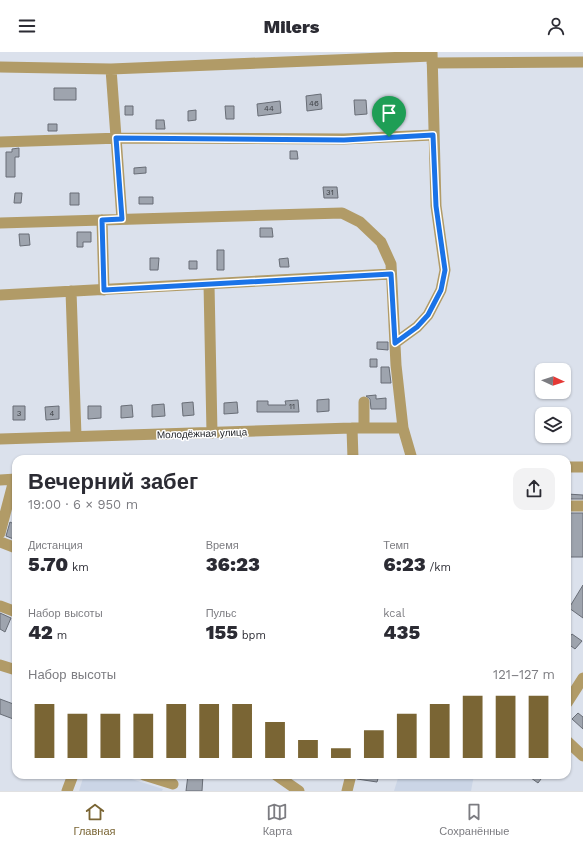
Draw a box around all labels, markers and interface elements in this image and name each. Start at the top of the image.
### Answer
icon: menu [16,15,38,37]
icon: person [545,15,567,37]
text: Milers [263,16,320,37]
pin [372,96,406,137]
house number: 46 [309,99,319,108]
icon: arrive [378,102,400,124]
house number: 44 [264,104,274,113]
house number: 31 [326,188,334,197]
north arrow [535,363,571,399]
map controls [535,363,571,443]
house number: 11 [289,402,295,411]
button: layers [535,407,571,443]
house number: 3 [17,409,22,418]
house number: 4 [50,409,55,418]
street label: Молодёжная улица [157,426,248,441]
button: share [513,468,555,510]
text: Вечерний забег [28,469,198,494]
text: 19:00 · 6 × 950 m [28,497,138,512]
text: Дистанция [28,539,83,552]
text: Время [206,539,239,552]
text: Темп [383,539,409,552]
text: 5.70 [28,552,68,576]
text: 36:23 [206,552,260,576]
text: 6:23 [383,552,426,576]
text: km [68,561,89,574]
text: /km [426,561,451,574]
text: Набор высоты [28,607,103,620]
text: Пульс [206,607,236,620]
text: kcal [383,607,405,620]
text: 42 [28,620,53,644]
text: 155 [206,620,238,644]
text: 435 [383,620,420,644]
text: m [53,629,67,642]
text: bpm [238,629,266,642]
text: Набор высоты [28,667,116,682]
text: 121–127 m [493,667,555,682]
tab: Главная [74,801,115,838]
tab: Карта [263,801,292,838]
tab: Сохранённые [439,801,509,838]

